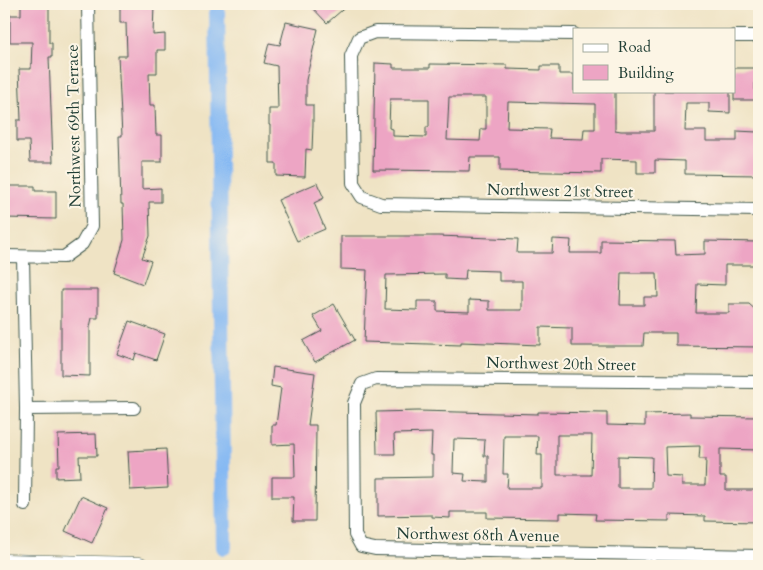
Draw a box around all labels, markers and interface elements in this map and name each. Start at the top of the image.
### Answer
legend [573,28,736,92]
text: Road [618,37,651,57]
street label: Northwest 69th Terrace [62,44,86,208]
text: Building [618,63,674,83]
street label: Northwest 21st Street [487,179,633,203]
street label: Northwest 20th Street [486,352,636,376]
street label: Northwest 68th Avenue [396,523,560,547]

